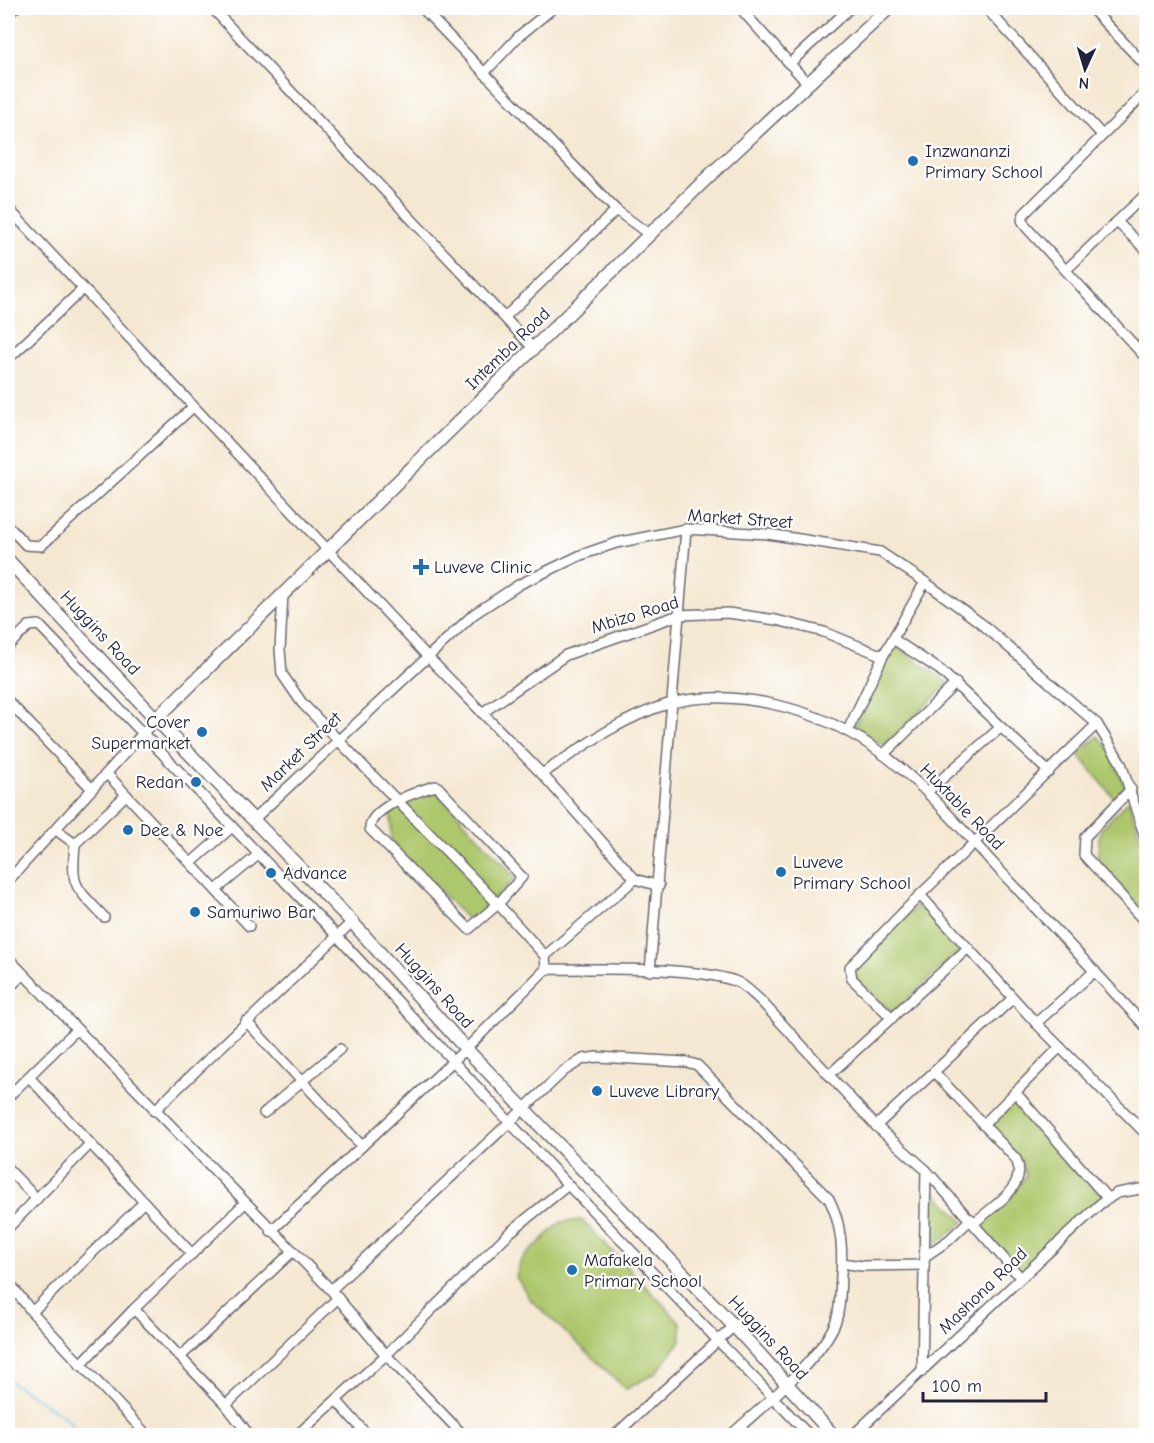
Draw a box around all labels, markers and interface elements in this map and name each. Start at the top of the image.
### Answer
north arrow [1055,39,1115,99]
text: N [1078,74,1090,92]
place label: Inzwananzi Primary School [925,141,1043,183]
marker: Inzwananzi Primary School [906,154,920,168]
street label: Intemba Road [461,303,555,395]
street label: Market Street [687,505,794,533]
place label: Luveve Clinic [434,557,532,578]
marker: Luveve Clinic [412,558,430,576]
street label: Huggins Road [56,586,144,680]
street label: Mbizo Road [589,592,681,638]
street label: Market Street [256,707,347,796]
place label: Cover Supermarket [91,712,191,754]
marker: Cover Supermarket [195,725,209,739]
street label: Huxtable Road [916,759,1008,855]
place label: Redan [136,772,184,793]
marker: Redan [189,775,203,789]
place label: Dee & Noe [140,820,223,841]
marker: Dee & Noe [121,823,135,837]
place label: Luveve Primary School [793,852,911,894]
place label: Advance [283,863,347,884]
marker: Luveve Primary School [774,865,788,879]
marker: Advance [264,866,278,880]
place label: Samuriwo Bar [207,902,316,923]
marker: Samuriwo Bar [188,905,202,919]
street label: Huggins Road [390,939,478,1033]
place label: Luveve Library [609,1081,720,1102]
marker: Luveve Library [590,1084,604,1098]
street label: Mashona Road [934,1243,1032,1339]
place label: Mafakela Primary School [584,1250,702,1292]
marker: Mafakela Primary School [565,1263,579,1277]
street label: Huggins Road [724,1291,812,1385]
scale bar [923,1365,1046,1403]
text: 100 m [932,1376,982,1397]

